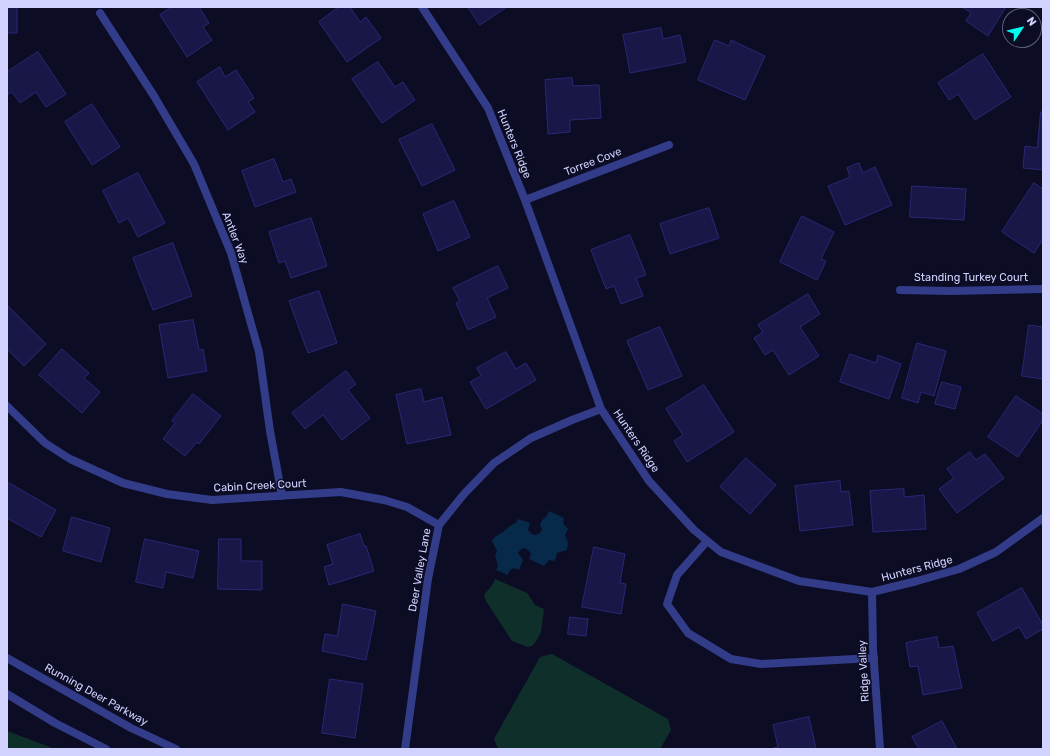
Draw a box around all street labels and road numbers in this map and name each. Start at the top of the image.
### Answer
street label: Hunters Ridge [494,108,534,180]
street label: Torree Cove [562,145,624,179]
street label: Antler Way [219,210,251,266]
street label: Standing Turkey Court [914,271,1028,285]
street label: Hunters Ridge [610,407,662,475]
street label: Cabin Creek Court [213,477,307,495]
street label: Deer Valley Lane [406,527,434,613]
street label: Hunters Ridge [880,553,954,585]
street label: Ridge Valley [856,640,872,702]
street label: Running Deer Parkway [42,661,150,729]

